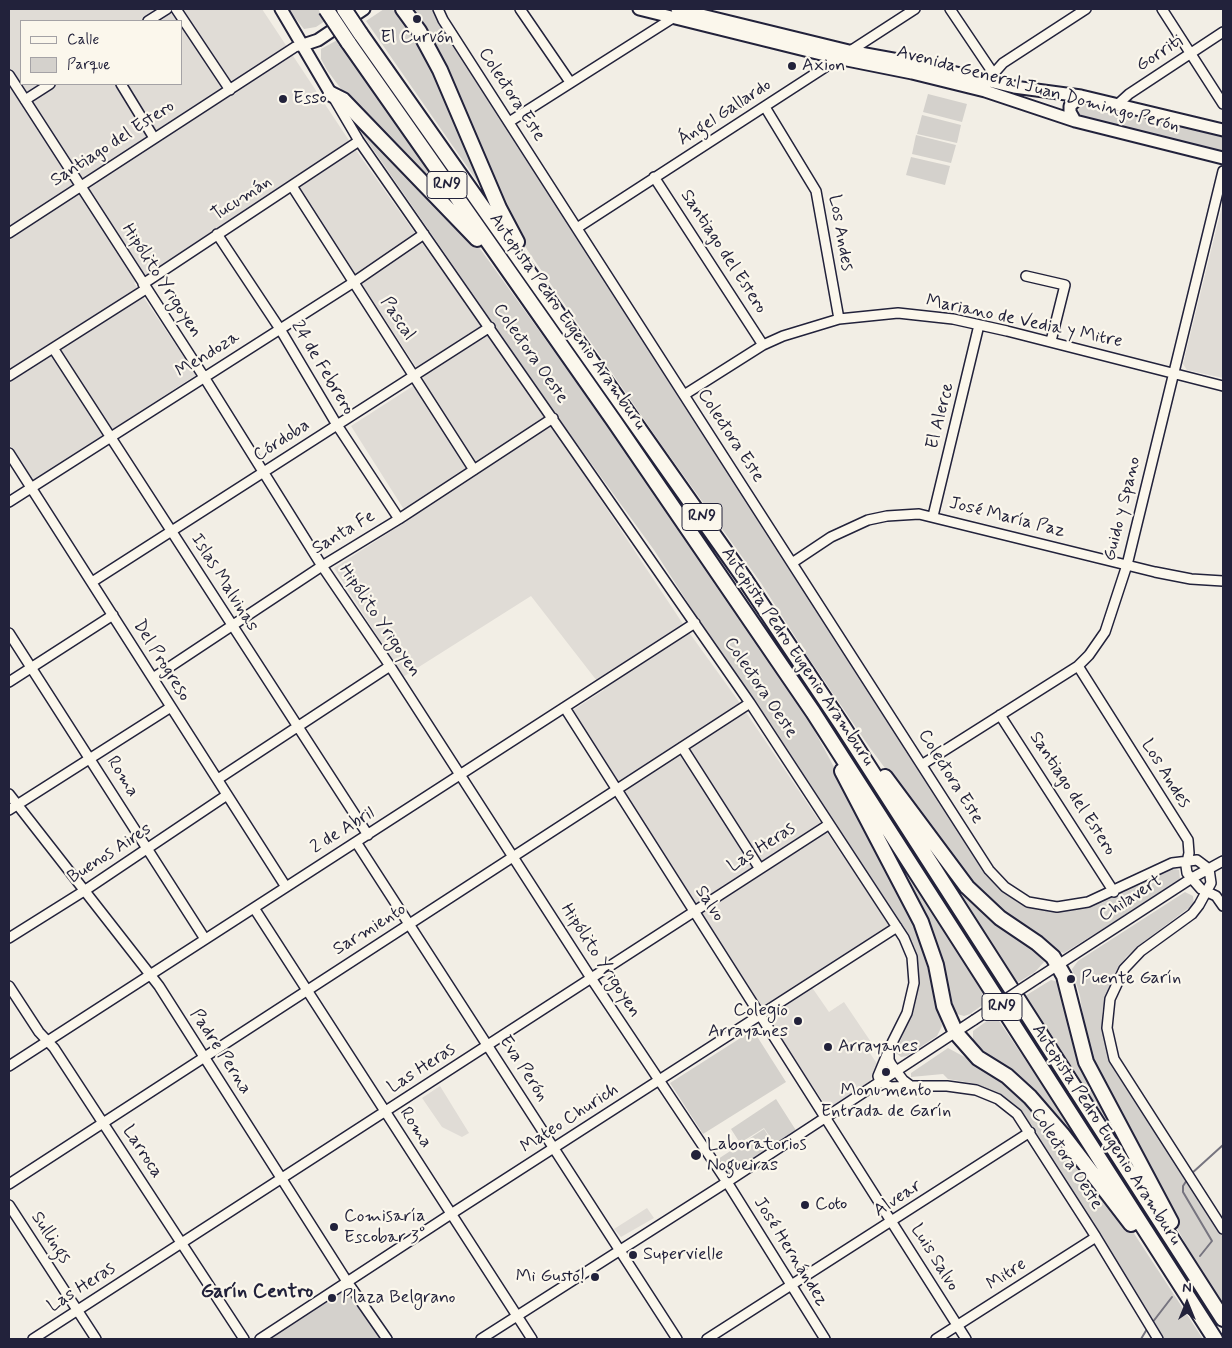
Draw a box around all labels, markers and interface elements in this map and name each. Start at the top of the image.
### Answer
marker: El Curvón [411,13,423,25]
legend [20,20,182,85]
place label: El Curvón [380,27,454,49]
text: Calle [67,30,99,50]
street label: Gorriti [1133,31,1187,77]
street label: Avenida General Juan Domingo Perón [894,42,1182,138]
street label: Colectora Este [473,44,549,146]
text: Parque [67,55,110,75]
place label: Axion [802,55,845,77]
marker: Axion [786,60,798,72]
street label: Ángel Gallardo [674,75,776,151]
place label: Esso [293,88,327,110]
marker: Esso [277,93,289,105]
street label: Santiago del Estero [47,96,179,192]
street label: Tucumán [208,171,276,227]
road number: RN9 [427,172,467,198]
street label: Santiago del Estero [675,186,771,318]
street label: Los Andes [823,193,857,273]
street label: Autopista Pedro Eugenio Aramburu [484,210,650,434]
street label: Hipólito Yrigoyen [116,220,206,342]
street label: Mariano de Vedia y Mitre [924,291,1124,353]
street label: Pascal [375,293,419,345]
street label: Colectora Oeste [488,300,572,408]
street label: 24 de Febrero [285,317,359,419]
street label: Mendoza [172,327,244,383]
street label: El Alerce [922,381,960,451]
street label: Colectora Este [692,385,768,487]
street label: Córdoba [250,415,314,467]
street label: Guido y Spano [1100,454,1146,564]
street label: José María Paz [947,493,1067,543]
road number: RN9 [682,504,722,530]
street label: Santa Fe [309,506,379,560]
street label: Islas Malvinas [185,530,263,636]
street label: Autopista Pedro Eugenio Aramburu [716,544,878,770]
street label: Hipólito Yrigoyen [333,561,425,681]
street label: Del Progreso [127,616,195,706]
street label: Colectora Oeste [718,633,802,743]
street label: Colectora Este [912,726,988,828]
street label: Santiago del Estero [1024,728,1120,860]
street label: Los Andes [1135,736,1195,812]
street label: Roma [101,753,143,801]
street label: 2 de Abril [307,803,379,859]
street label: Las Heras [724,818,800,878]
street label: Buenos Aires [64,819,156,889]
street label: Chilavert [1095,871,1167,927]
street label: Salvo [689,882,729,926]
street label: Sarmiento [330,899,410,961]
street label: Hipólito Yrigoyen [555,900,645,1022]
place label: Puente Garín [1081,968,1181,990]
marker: Puente Garín [1065,973,1077,985]
road number: RN9 [982,994,1022,1020]
place label: Colegio Arrayanes [708,1000,788,1042]
street label: Padre Perna [184,1005,256,1099]
marker: Colegio Arrayanes [792,1015,804,1027]
street label: Autopista Pedro Eugenio Aramburu [1026,1020,1186,1250]
street label: Eva Perón [494,1032,552,1106]
place label: Arrayanes [838,1036,918,1058]
street label: Las Heras [384,1039,460,1099]
marker: Arrayanes [822,1041,834,1053]
marker: Monumento Entrada de Garín [880,1066,892,1078]
street label: Mateo Churich [517,1079,623,1159]
place label: Monumento Entrada de Garín [821,1080,951,1122]
street label: Roma [394,1104,436,1152]
street label: Colectora Oeste [1025,1104,1107,1214]
street label: Larroca [117,1121,167,1183]
place label: Laboratorios Nogueiras [707,1134,807,1176]
marker: Laboratorios Nogueiras [689,1148,703,1162]
street label: Alvear [870,1176,926,1222]
street label: José Hernández [748,1194,832,1310]
place label: Coto [815,1194,847,1216]
marker: Coto [799,1199,811,1211]
place label: Comisaría Escobar 3° [344,1206,426,1248]
street label: Sullings [25,1208,75,1268]
marker: Comisaría Escobar 3° [328,1221,340,1233]
street label: Luis Salvo [905,1221,963,1295]
place label: Supervielle [643,1244,723,1266]
marker: Supervielle [627,1249,639,1261]
street label: Mitre [983,1254,1031,1296]
street label: Las Heras [44,1258,120,1318]
place label: Mi Gusto! [516,1266,585,1288]
marker: Mi Gusto! [589,1271,601,1283]
north arrow [1162,1278,1212,1328]
text: N [1182,1279,1192,1297]
district label: Garín Centro [201,1281,313,1305]
place label: Plaza Belgrano [342,1287,455,1309]
marker: Plaza Belgrano [326,1292,338,1304]

